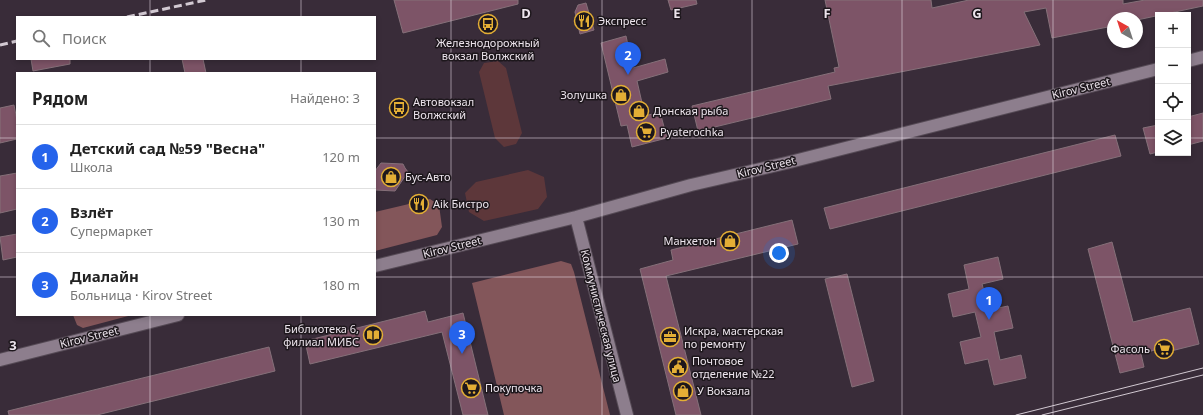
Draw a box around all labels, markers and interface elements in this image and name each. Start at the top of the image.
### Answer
text: D [521,4,531,22]
text: E [673,4,681,22]
text: F [823,4,831,22]
text: G [972,4,982,22]
restaurant icon: Экспресс [573,10,595,32]
north arrow [1107,12,1143,48]
map controls [1155,12,1191,156]
button: + [1155,12,1191,48]
bus stop icon: Железнодорожный вокзал Волжский [477,13,499,35]
place label: Экспресс [598,13,646,28]
search box [16,16,376,60]
icon: search [30,27,52,49]
text: Поиск [62,28,107,48]
place label: Железнодорожный вокзал Волжский [436,35,540,63]
pin: 2 [615,42,641,75]
button: − [1155,48,1191,84]
street label: Kirov Street [1050,73,1112,102]
shop icon: Золушка [610,84,632,106]
button: locate [1155,84,1191,120]
text: Рядом [32,87,88,110]
place label: Золушка [560,87,607,102]
text: Найдено: 3 [290,89,360,107]
place label: Автовокзал Волжский [413,94,474,122]
bus stop icon: Автовокзал Волжский [388,97,410,119]
shop icon: Донская рыба [628,100,650,122]
place label: Донская рыба [653,103,728,118]
button: layers [1155,120,1191,156]
supermarket icon: Pyaterochka [635,121,657,143]
place label: Pyaterochka [660,124,724,139]
text: Детский сад №59 "Весна" [70,138,265,158]
text: 1 [41,148,49,166]
text: 120 m [322,148,360,166]
street label: Kirov Street [735,152,797,181]
text: Школа [70,158,113,176]
shop icon: Бус-Авто [380,166,402,188]
place label: Бус-Авто [405,169,451,184]
restaurant icon: Aik Бистро [408,193,430,215]
place label: Aik Бистро [433,196,489,211]
text: Взлёт [70,202,113,222]
text: 2 [41,212,49,230]
text: 130 m [322,212,360,230]
text: Супермаркет [70,222,153,240]
shop icon: Манхетон [719,230,741,252]
street label: Kirov Street [421,232,483,261]
place label: Манхетон [664,233,716,248]
your location [769,243,789,263]
street label: Коммунистическая улица [578,248,625,384]
text: Диалайн [70,266,139,286]
text: 3 [41,276,49,294]
text: 180 m [322,276,360,294]
text: Больница · Kirov Street [70,286,212,304]
pin: 1 [976,287,1002,320]
place label: Библиотека 6, филиал МИБС [283,321,359,349]
pin: 3 [449,321,475,354]
street label: Kirov Street [58,322,120,351]
place label: Искра, мастерская по ремонту [684,323,783,351]
library icon: Библиотека 6, филиал МИБС [362,324,384,346]
office icon: Искра, мастерская по ремонту [659,326,681,348]
text: 3 [9,336,17,354]
supermarket icon: Фасоль [1153,338,1175,360]
place label: Фасоль [1111,341,1150,356]
place label: Почтовое отделение №22 [692,353,775,381]
public building icon: Почтовое отделение №22 [667,356,689,378]
supermarket icon: Покупочка [460,377,482,399]
place label: Покупочка [485,380,542,395]
shop icon: У Вокзала [672,380,694,402]
place label: У Вокзала [697,383,750,398]

